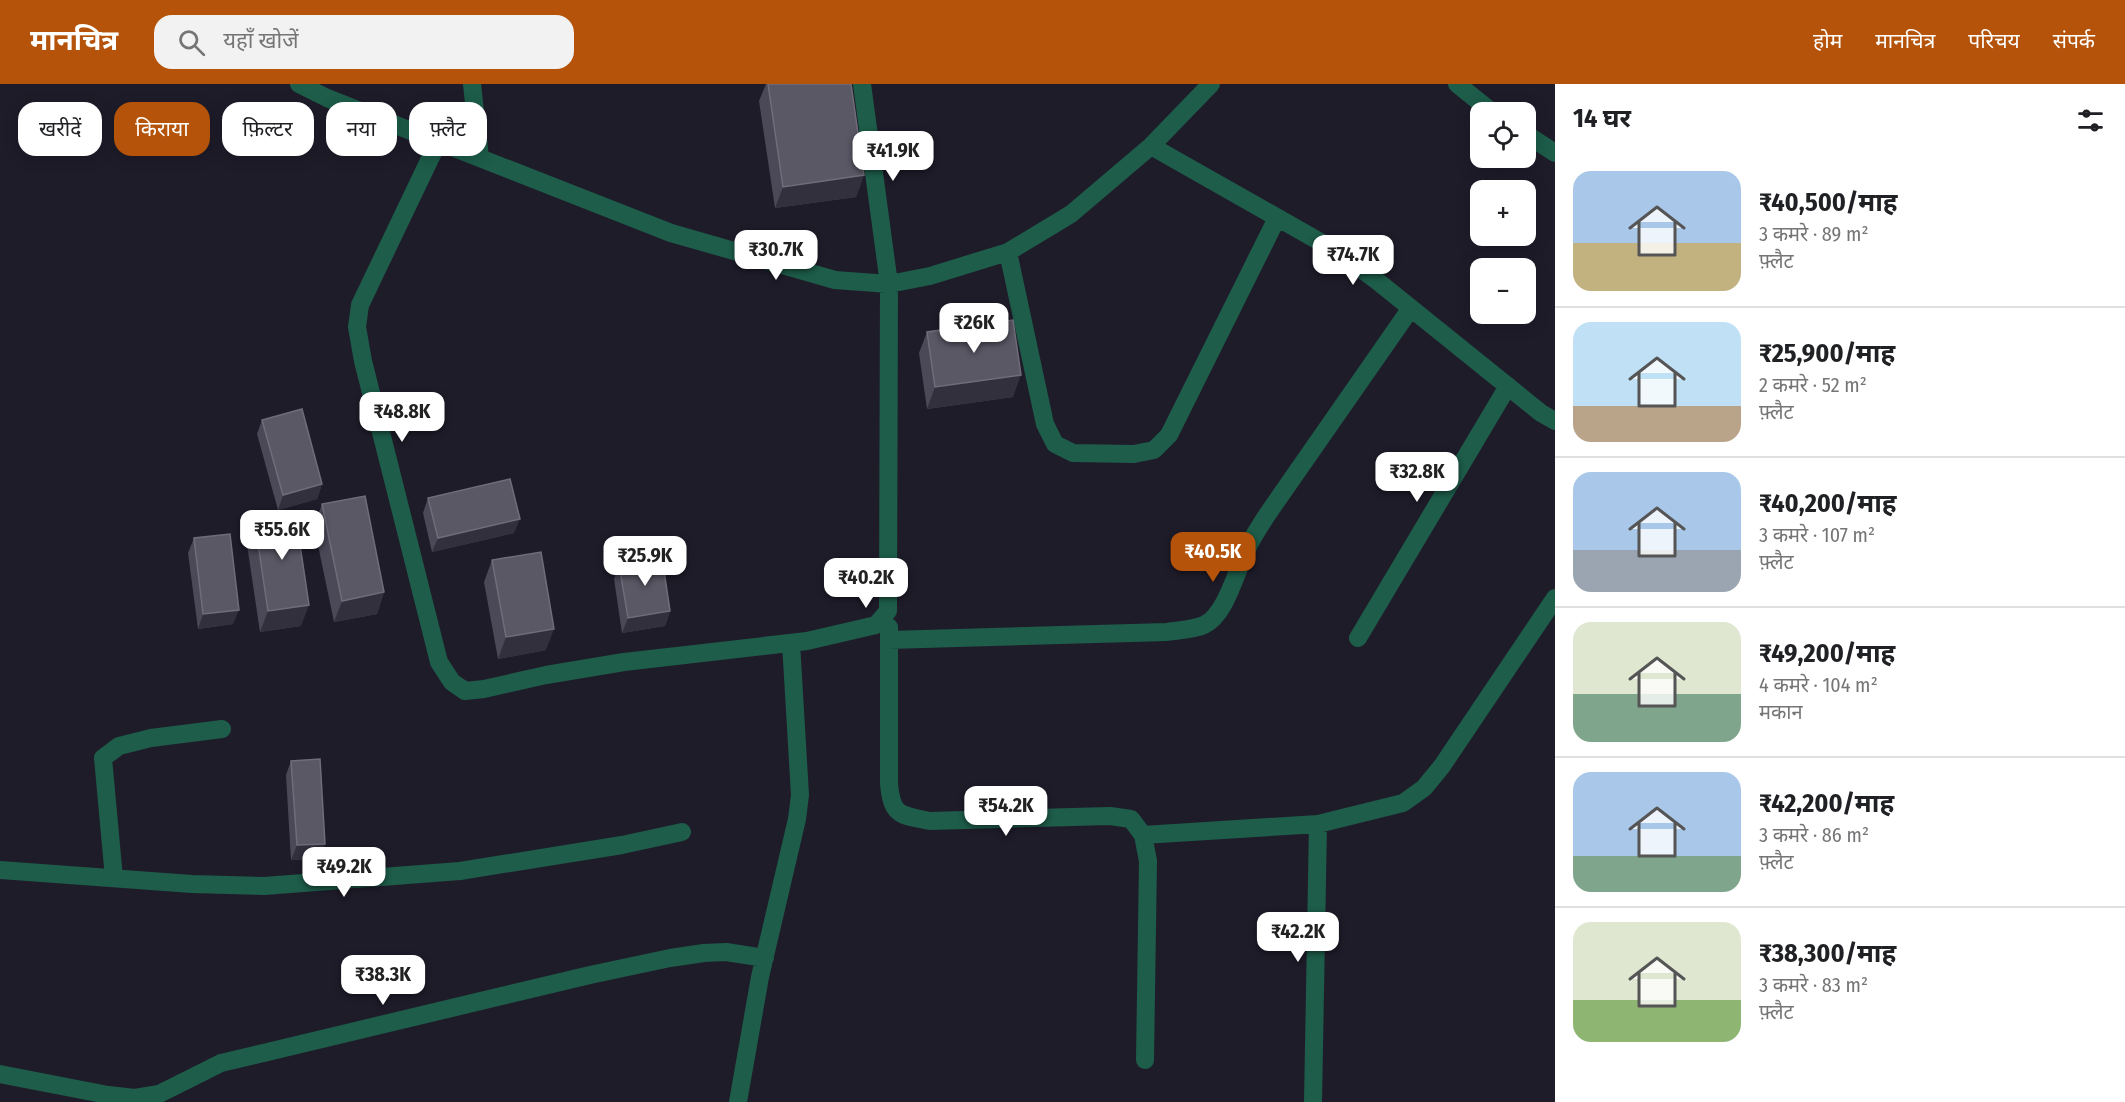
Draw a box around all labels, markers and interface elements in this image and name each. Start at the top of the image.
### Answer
search box [154,15,574,69]
text: मानचित्र [30,24,118,57]
icon: search [175,26,208,59]
text: यहाँ खोजें [223,27,299,54]
text: होम [1813,28,1842,54]
text: मानचित्र [1875,28,1935,54]
text: परिचय [1968,28,2020,54]
text: संपर्क [2053,28,2095,54]
chip: खरीदें [18,102,102,156]
chip: किराया [114,102,210,156]
chip: फ़िल्टर [222,102,314,156]
chip: नया [326,102,397,156]
chip: फ़्लैट [409,102,487,156]
map controls [1470,102,1536,324]
button: locate [1470,102,1536,168]
text: 14 घर [1573,103,1631,134]
icon: filters [2074,104,2107,137]
pin: ₹41.9K [844,131,942,182]
text: ₹41.9K [867,138,919,162]
button: + [1470,180,1536,246]
text: ₹40,500/माह [1759,187,1898,218]
icon: home [1621,195,1693,267]
text: 3 कमरे · 89 m² [1759,222,1869,246]
pin: ₹30.7K [727,230,825,281]
pin: ₹74.7K [1304,235,1402,286]
text: ₹30.7K [749,237,803,261]
text: ₹74.7K [1327,242,1379,266]
text: फ़्लैट [1759,249,1794,273]
button: − [1470,258,1536,324]
pin: ₹26K [938,303,1010,354]
text: ₹26K [953,310,995,334]
text: ₹25,900/माह [1759,338,1895,369]
icon: home [1621,346,1693,418]
text: 2 कमरे · 52 m² [1759,373,1867,397]
pin: ₹48.8K [353,392,451,443]
text: ₹48.8K [374,399,430,423]
text: फ़्लैट [1759,400,1794,424]
pin: ₹32.8K [1368,452,1466,503]
text: ₹32.8K [1389,459,1445,483]
text: ₹40,200/माह [1759,488,1897,519]
icon: home [1621,496,1693,568]
pin: ₹55.6K [233,510,331,561]
text: ₹55.6K [254,517,310,541]
text: 3 कमरे · 107 m² [1759,523,1875,547]
pin: ₹40.5K [1164,532,1262,583]
pin: ₹25.9K [596,536,694,587]
text: ₹40.5K [1185,539,1241,563]
text: ₹25.9K [618,543,672,567]
text: फ़्लैट [1759,550,1794,574]
pin: ₹40.2K [817,558,915,609]
text: ₹40.2K [838,565,894,589]
text: ₹49,200/माह [1759,638,1895,669]
icon: home [1621,646,1693,718]
text: 4 कमरे · 104 m² [1759,673,1878,697]
text: मकान [1759,700,1803,724]
pin: ₹54.2K [957,786,1055,837]
text: ₹42,200/माह [1759,788,1894,819]
text: ₹54.2K [978,793,1034,817]
icon: home [1621,796,1693,868]
text: 3 कमरे · 86 m² [1759,823,1869,847]
pin: ₹49.2K [295,847,393,898]
text: फ़्लैट [1759,850,1794,874]
text: ₹49.2K [316,854,372,878]
pin: ₹42.2K [1249,912,1347,963]
text: ₹42.2K [1271,919,1325,943]
text: ₹38,300/माह [1759,938,1896,969]
icon: home [1621,946,1693,1018]
pin: ₹38.3K [334,955,432,1006]
text: ₹38.3K [355,962,411,986]
text: 3 कमरे · 83 m² [1759,973,1868,997]
text: फ़्लैट [1759,1000,1794,1024]

